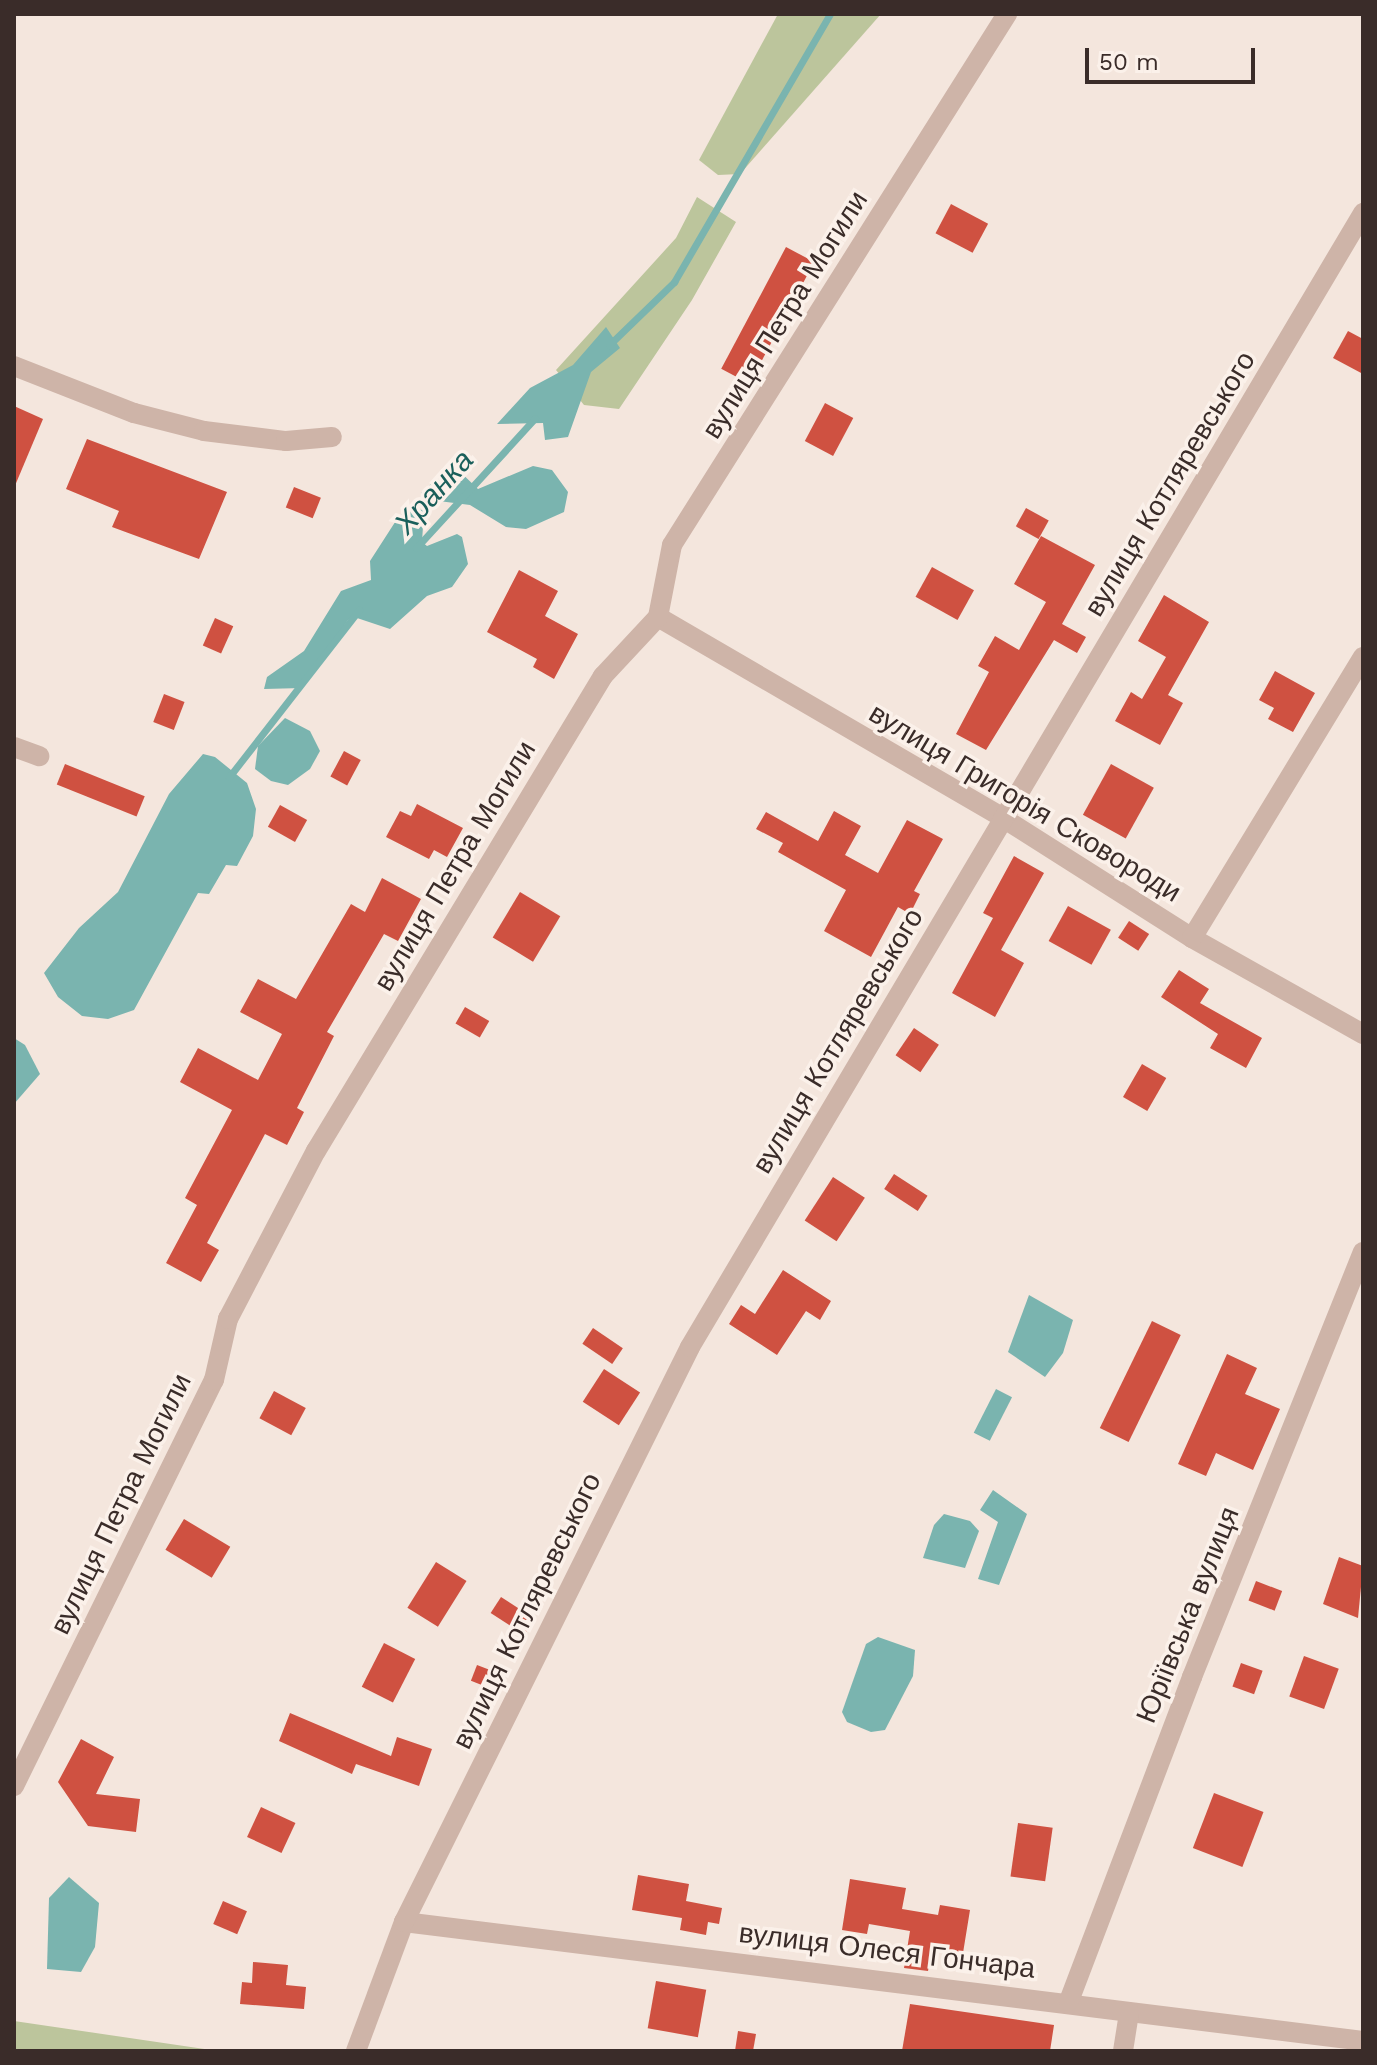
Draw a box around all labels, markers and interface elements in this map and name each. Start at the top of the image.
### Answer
scale bar [1089,32,1259,82]
text: 50 m [1099,48,1159,76]
street label: вулиця Петра Могили [695,185,875,445]
street label: вулиця Котляревського [1078,346,1262,622]
water label: Хранка [387,443,481,541]
street label: вулиця Григорія Сковороди [863,696,1187,910]
street label: вулиця Петра Могили [367,735,543,997]
street label: вулиця Котляревського [746,903,930,1179]
street label: вулиця Петра Могили [43,1368,199,1640]
street label: вулиця Котляревського [445,1467,609,1755]
street label: Юріївська вулиця [1129,1502,1247,1728]
street label: вулиця Олеся Гончара [737,1916,1037,1986]

